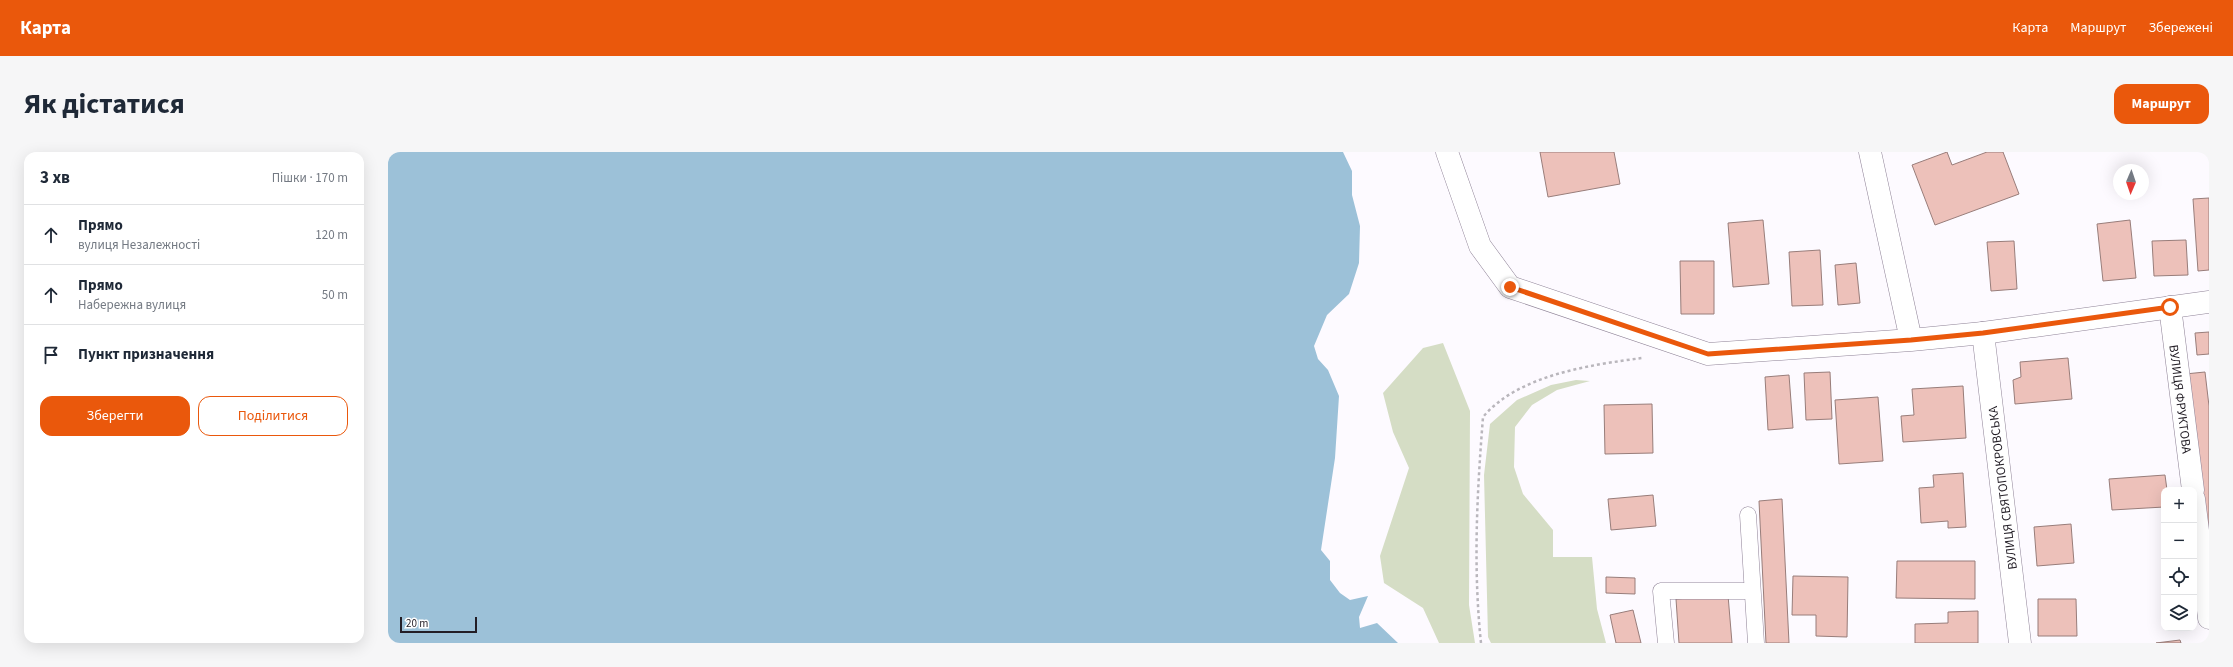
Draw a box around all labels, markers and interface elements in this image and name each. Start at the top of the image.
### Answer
text: Карта [20,15,71,42]
text: Карта [2012,18,2048,38]
text: Маршрут [2070,18,2126,38]
text: Збережені [2148,18,2213,38]
text: Як дістатися [24,84,185,124]
button: Маршрут [2114,84,2209,124]
north arrow [2113,164,2149,200]
text: 3 хв [40,166,70,190]
text: Пішки · 170 m [272,169,348,187]
text: Прямо [78,215,123,236]
icon: ahead [40,224,62,246]
text: 120 m [315,226,348,244]
text: вулиця Незалежності [78,236,200,254]
text: Прямо [78,275,123,296]
route end [1501,278,1519,296]
icon: ahead [40,284,62,306]
text: 50 m [322,286,348,304]
text: Набережна вулиця [78,296,186,314]
route start [2161,298,2179,316]
icon: arrive [40,344,62,366]
text: Пункт призначення [78,344,214,365]
street label: ВУЛИЦЯ ФРУКТОВА [2164,344,2196,456]
button: Зберегти [40,396,190,436]
button: Поділитися [198,396,348,436]
street label: ВУЛИЦЯ СВЯТОПОКРОВСЬКА [1984,404,2022,571]
map controls [2161,487,2197,631]
button: + [2161,487,2197,523]
button: − [2161,523,2197,559]
button: locate [2161,559,2197,595]
button: layers [2161,595,2197,631]
scale bar [400,615,477,634]
text: 20 m [406,616,428,631]

